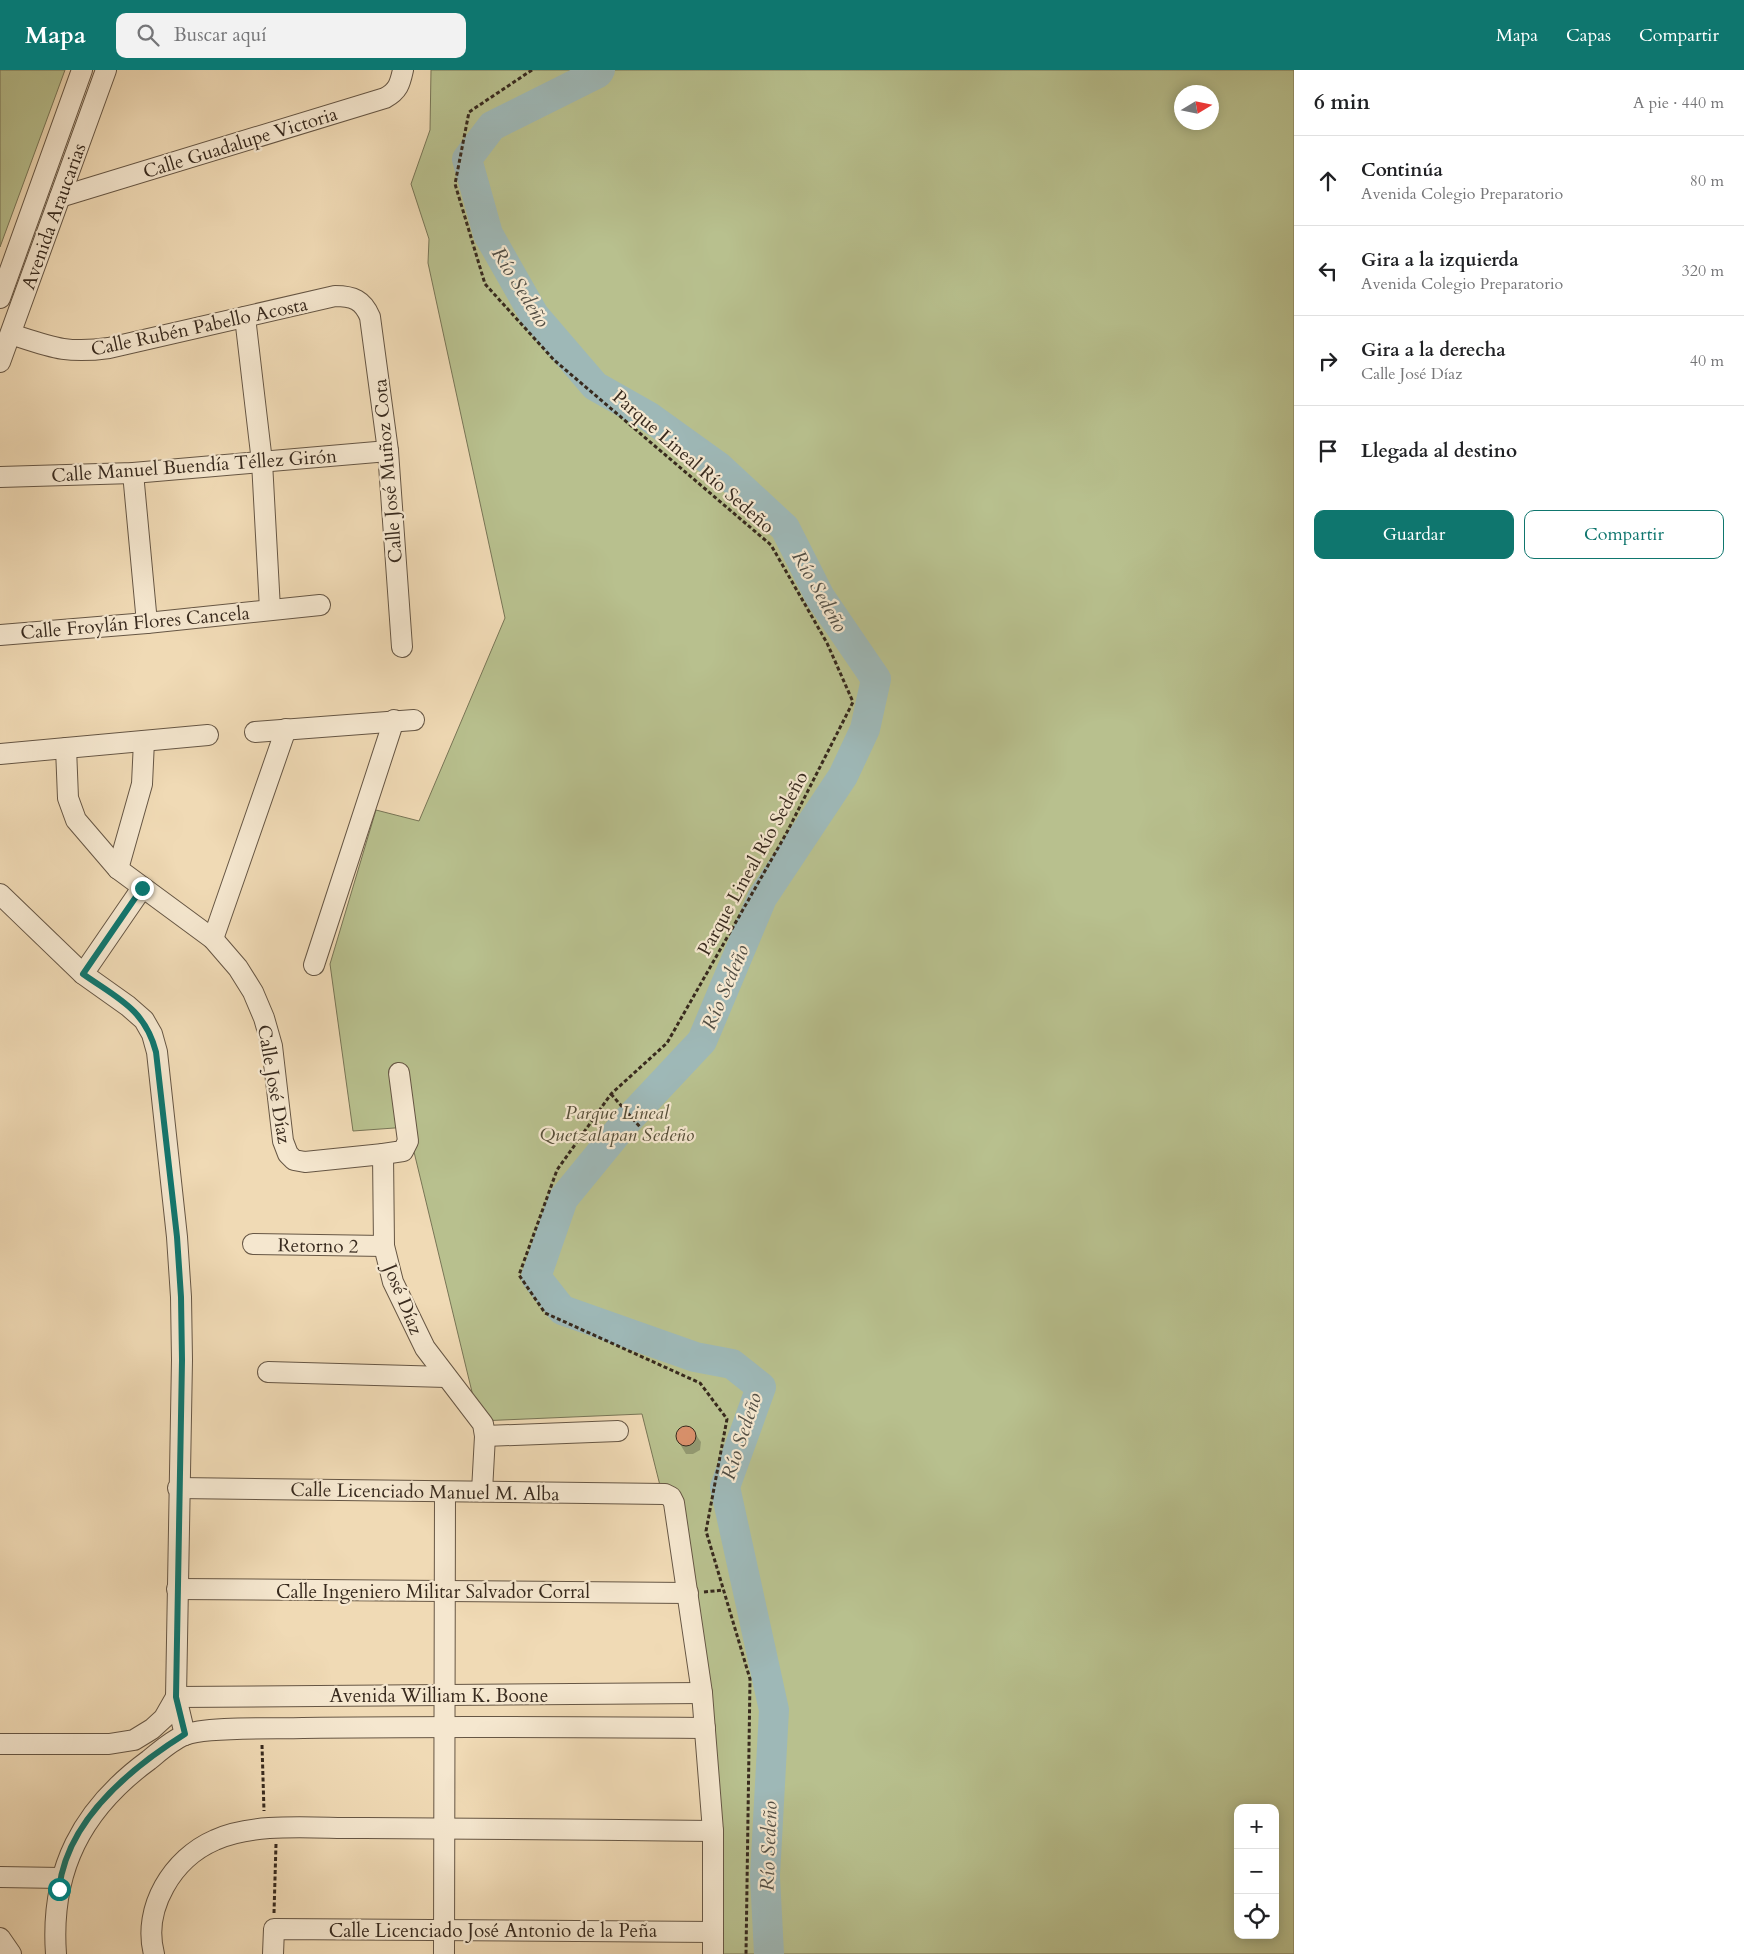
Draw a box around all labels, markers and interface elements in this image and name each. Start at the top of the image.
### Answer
search box [116,13,466,58]
text: Mapa [25,19,86,52]
icon: search [134,21,162,49]
text: Buscar aquí [174,22,267,48]
text: Mapa [1496,23,1538,48]
text: Capas [1566,23,1611,48]
text: Compartir [1639,23,1719,48]
north arrow [1174,85,1219,130]
text: 6 min [1314,88,1370,117]
text: A pie · 440 m [1633,92,1724,114]
street label: Calle Guadalupe Victoria [140,101,341,185]
street label: Avenida Araucarias [15,139,93,293]
text: Continúa [1361,157,1443,183]
icon: ahead [1314,167,1342,195]
text: 80 m [1690,170,1724,192]
text: Avenida Colegio Preparatorio [1361,183,1563,205]
water label: Río Sedeño [485,242,556,333]
text: Gira a la izquierda [1361,247,1519,273]
icon: left [1314,257,1342,285]
text: 320 m [1682,260,1724,282]
text: Avenida Colegio Preparatorio [1361,273,1563,295]
street label: Calle Rubén Pabello Acosta [89,291,310,363]
text: Gira a la derecha [1361,337,1506,363]
icon: right [1314,347,1342,375]
text: 40 m [1690,350,1724,372]
text: Calle José Díaz [1361,363,1462,385]
street label: Calle José Muñoz Cota [367,378,409,564]
street label: Parque Lineal Río Sedeño [607,384,780,539]
icon: arrive [1314,437,1342,465]
text: Llegada al destino [1361,438,1517,464]
street label: Calle Manuel Buendía Téllez Girón [50,443,338,489]
button: Guardar [1314,510,1514,559]
button: Compartir [1524,510,1724,559]
water label: Río Sedeño [785,545,854,637]
street label: Calle Froylán Flores Cancela [19,600,251,646]
street label: Parque Lineal Río Sedeño [691,767,814,960]
route end [131,877,154,900]
water label: Río Sedeño [695,940,756,1034]
street label: Calle José Díaz [251,1023,297,1146]
park label: Parque Lineal Quetzalapan Sedeño [540,1100,695,1148]
street label: Retorno 2 [277,1232,359,1260]
street label: José Díaz [376,1257,429,1339]
water label: Río Sedeño [715,1389,768,1483]
street label: Calle Licenciado Manuel M. Alba [290,1477,560,1507]
street label: Calle Ingeniero Militar Salvador Corral [276,1579,590,1605]
street label: Avenida William K. Boone [330,1683,549,1709]
water label: Río Sedeño [753,1800,784,1892]
map controls [1234,1804,1279,1939]
button: + [1234,1804,1279,1849]
button: − [1234,1849,1279,1894]
route start [48,1878,71,1901]
button: locate [1234,1894,1279,1939]
street label: Calle Licenciado José Antonio de la Peña [329,1918,657,1944]

